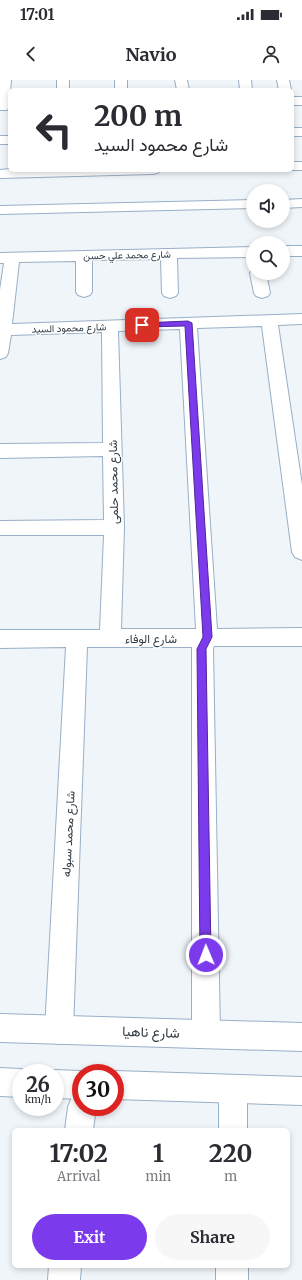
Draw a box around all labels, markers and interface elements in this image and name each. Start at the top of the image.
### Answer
text: 17:01 [20,5,54,24]
icon: back [20,43,42,65]
text: Navio [125,43,177,66]
icon: person [260,43,282,65]
text: 200 m [94,98,182,134]
icon: left [28,104,80,156]
text: شارع محمود السيد [94,133,228,156]
map controls [246,184,290,280]
button: sound [246,184,290,228]
button: search [246,236,290,280]
street label: شارع محمد علي حسن [83,248,171,264]
pin [125,308,159,342]
icon: arrive [131,314,153,336]
street label: شارع محمود السيد [32,320,107,336]
street label: شارع محمد حلمى [105,440,123,524]
street label: شارع الوفاء [125,631,177,648]
street label: شارع محمد سبوله [58,791,80,878]
position arrow [185,934,227,976]
street label: شارع ناهيا [122,1022,180,1044]
speed limit sign: 30 [72,1064,124,1116]
text: 26 [26,1072,50,1097]
text: km/h [25,1093,51,1106]
text: 17:02 [50,1138,108,1169]
text: 1 [153,1138,164,1169]
text: 220 [209,1138,252,1169]
text: Arrival [57,1168,100,1185]
text: min [145,1168,171,1185]
text: m [224,1168,237,1185]
button: Exit [32,1214,147,1260]
button: Share [155,1214,270,1260]

